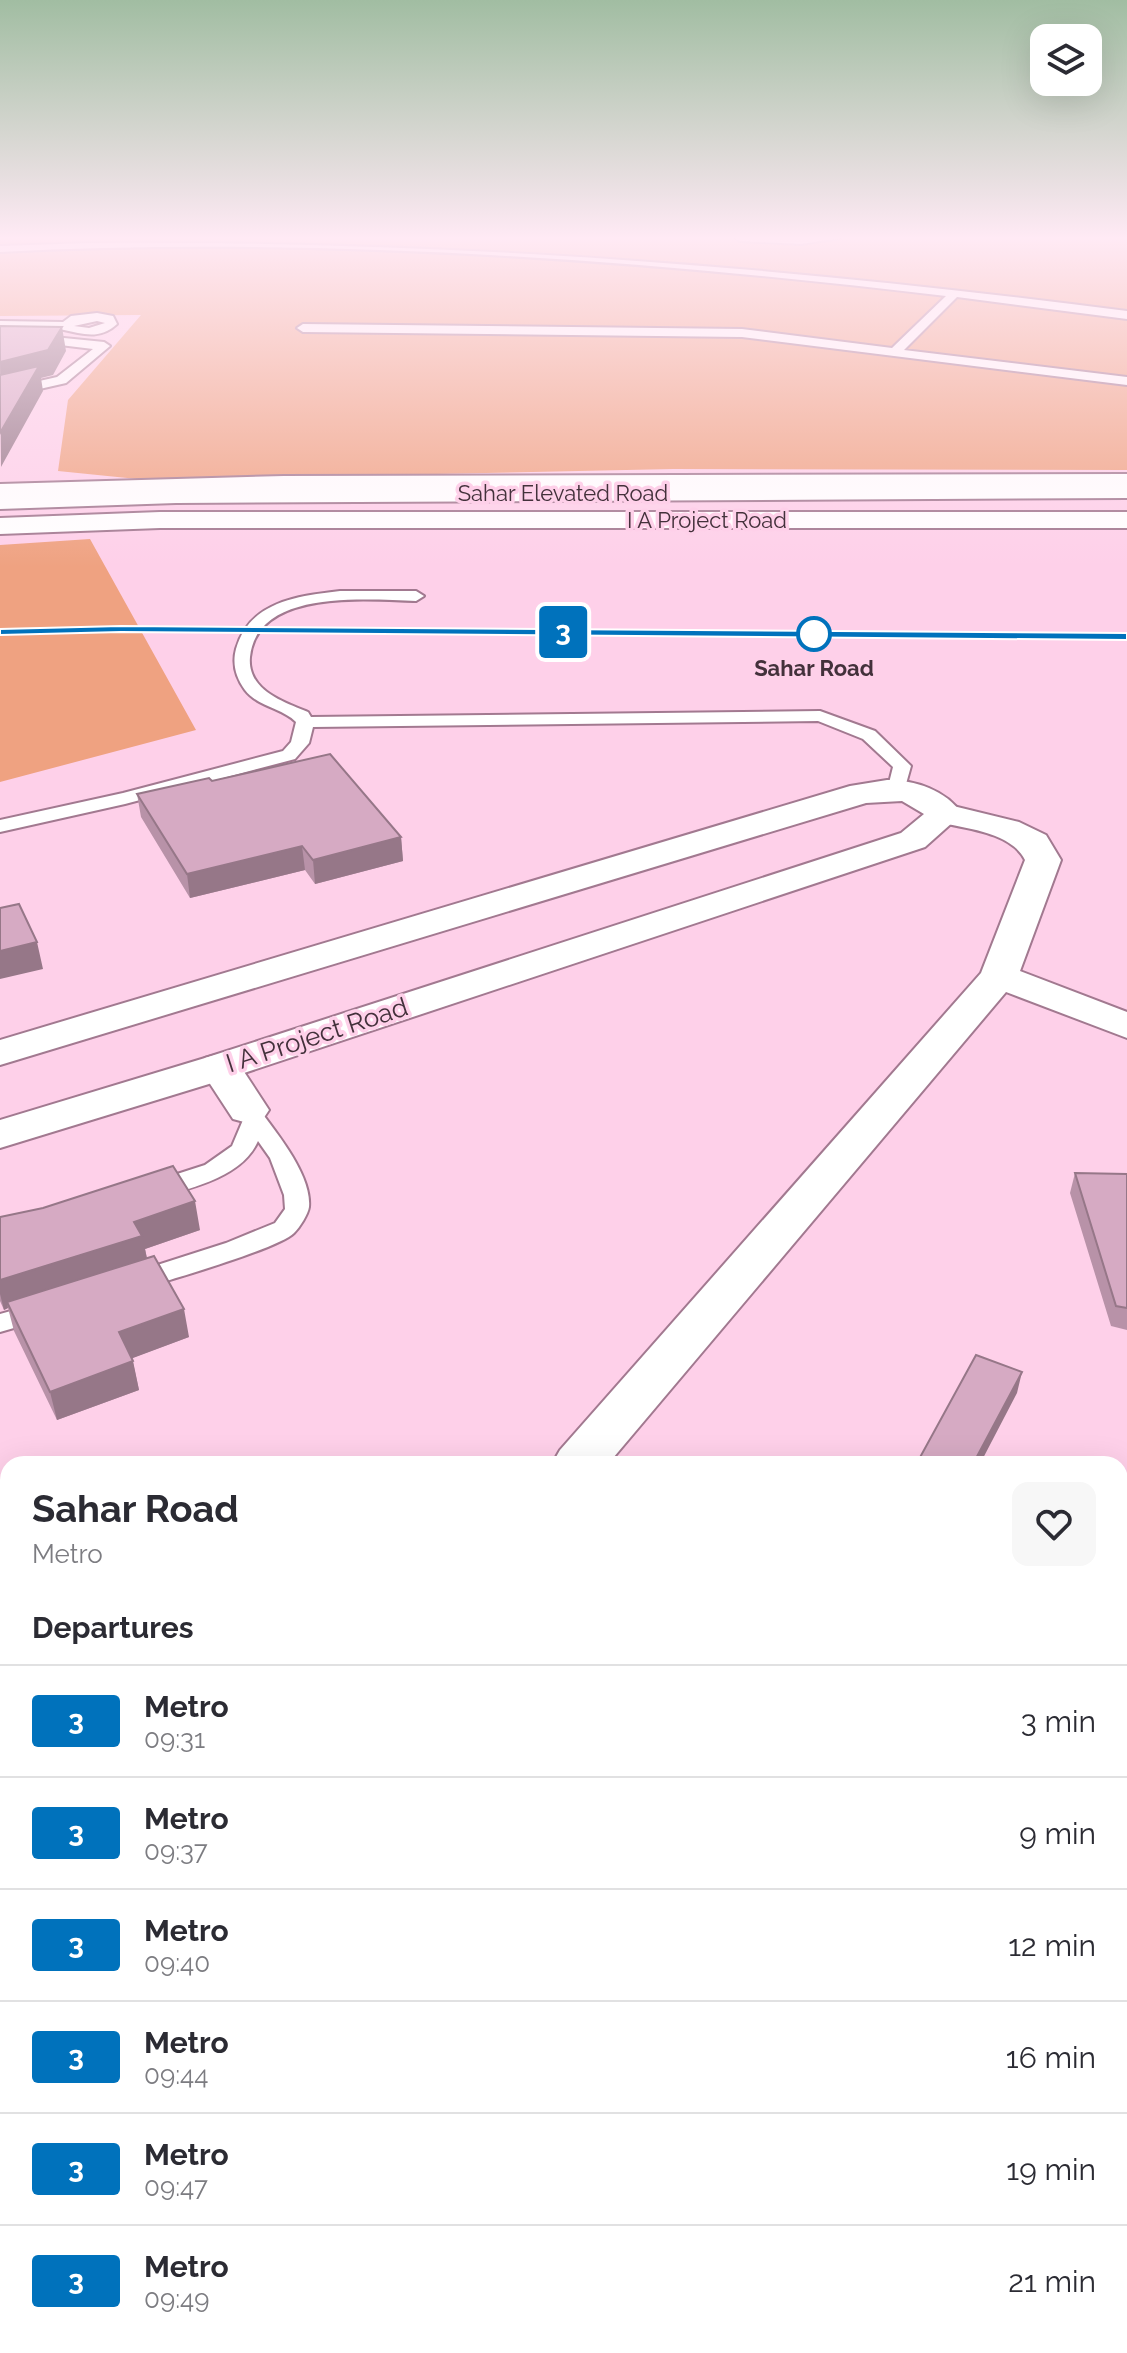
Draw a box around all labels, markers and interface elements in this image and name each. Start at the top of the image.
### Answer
map controls [1030,24,1102,96]
button: layers [1030,24,1102,96]
street label: Sahar Elevated Road [458,480,668,506]
street label: I A Project Road [627,507,787,533]
line badge: 3 [537,606,589,658]
text: 3 [555,615,571,648]
marker: Sahar Road [797,617,831,651]
place label: Sahar Road [754,655,874,681]
street label: I A Project Road [222,992,412,1078]
button: heart [1012,1482,1096,1566]
text: Sahar Road [32,1486,239,1531]
text: Metro [32,1539,103,1569]
text: Departures [32,1610,194,1645]
text: Metro [144,1689,229,1724]
text: 3 [68,1704,84,1737]
text: 3 min [1021,1704,1096,1739]
text: 09:31 [144,1724,205,1754]
text: Metro [144,1801,229,1836]
text: 3 [68,1816,84,1849]
text: 9 min [1019,1816,1096,1851]
text: 09:37 [144,1836,208,1866]
text: Metro [144,1913,229,1948]
text: 3 [68,1928,84,1961]
text: 12 min [1008,1928,1096,1963]
text: 09:40 [144,1948,210,1978]
text: Metro [144,2025,229,2060]
text: 3 [68,2040,84,2073]
text: 16 min [1006,2040,1096,2075]
text: 09:44 [144,2060,208,2090]
text: Metro [144,2137,229,2172]
text: 3 [68,2152,84,2185]
text: 19 min [1006,2152,1096,2187]
text: 09:47 [144,2172,208,2202]
text: Metro [144,2249,229,2284]
text: 3 [68,2264,84,2297]
text: 21 min [1008,2264,1096,2299]
text: 09:49 [144,2284,209,2314]

